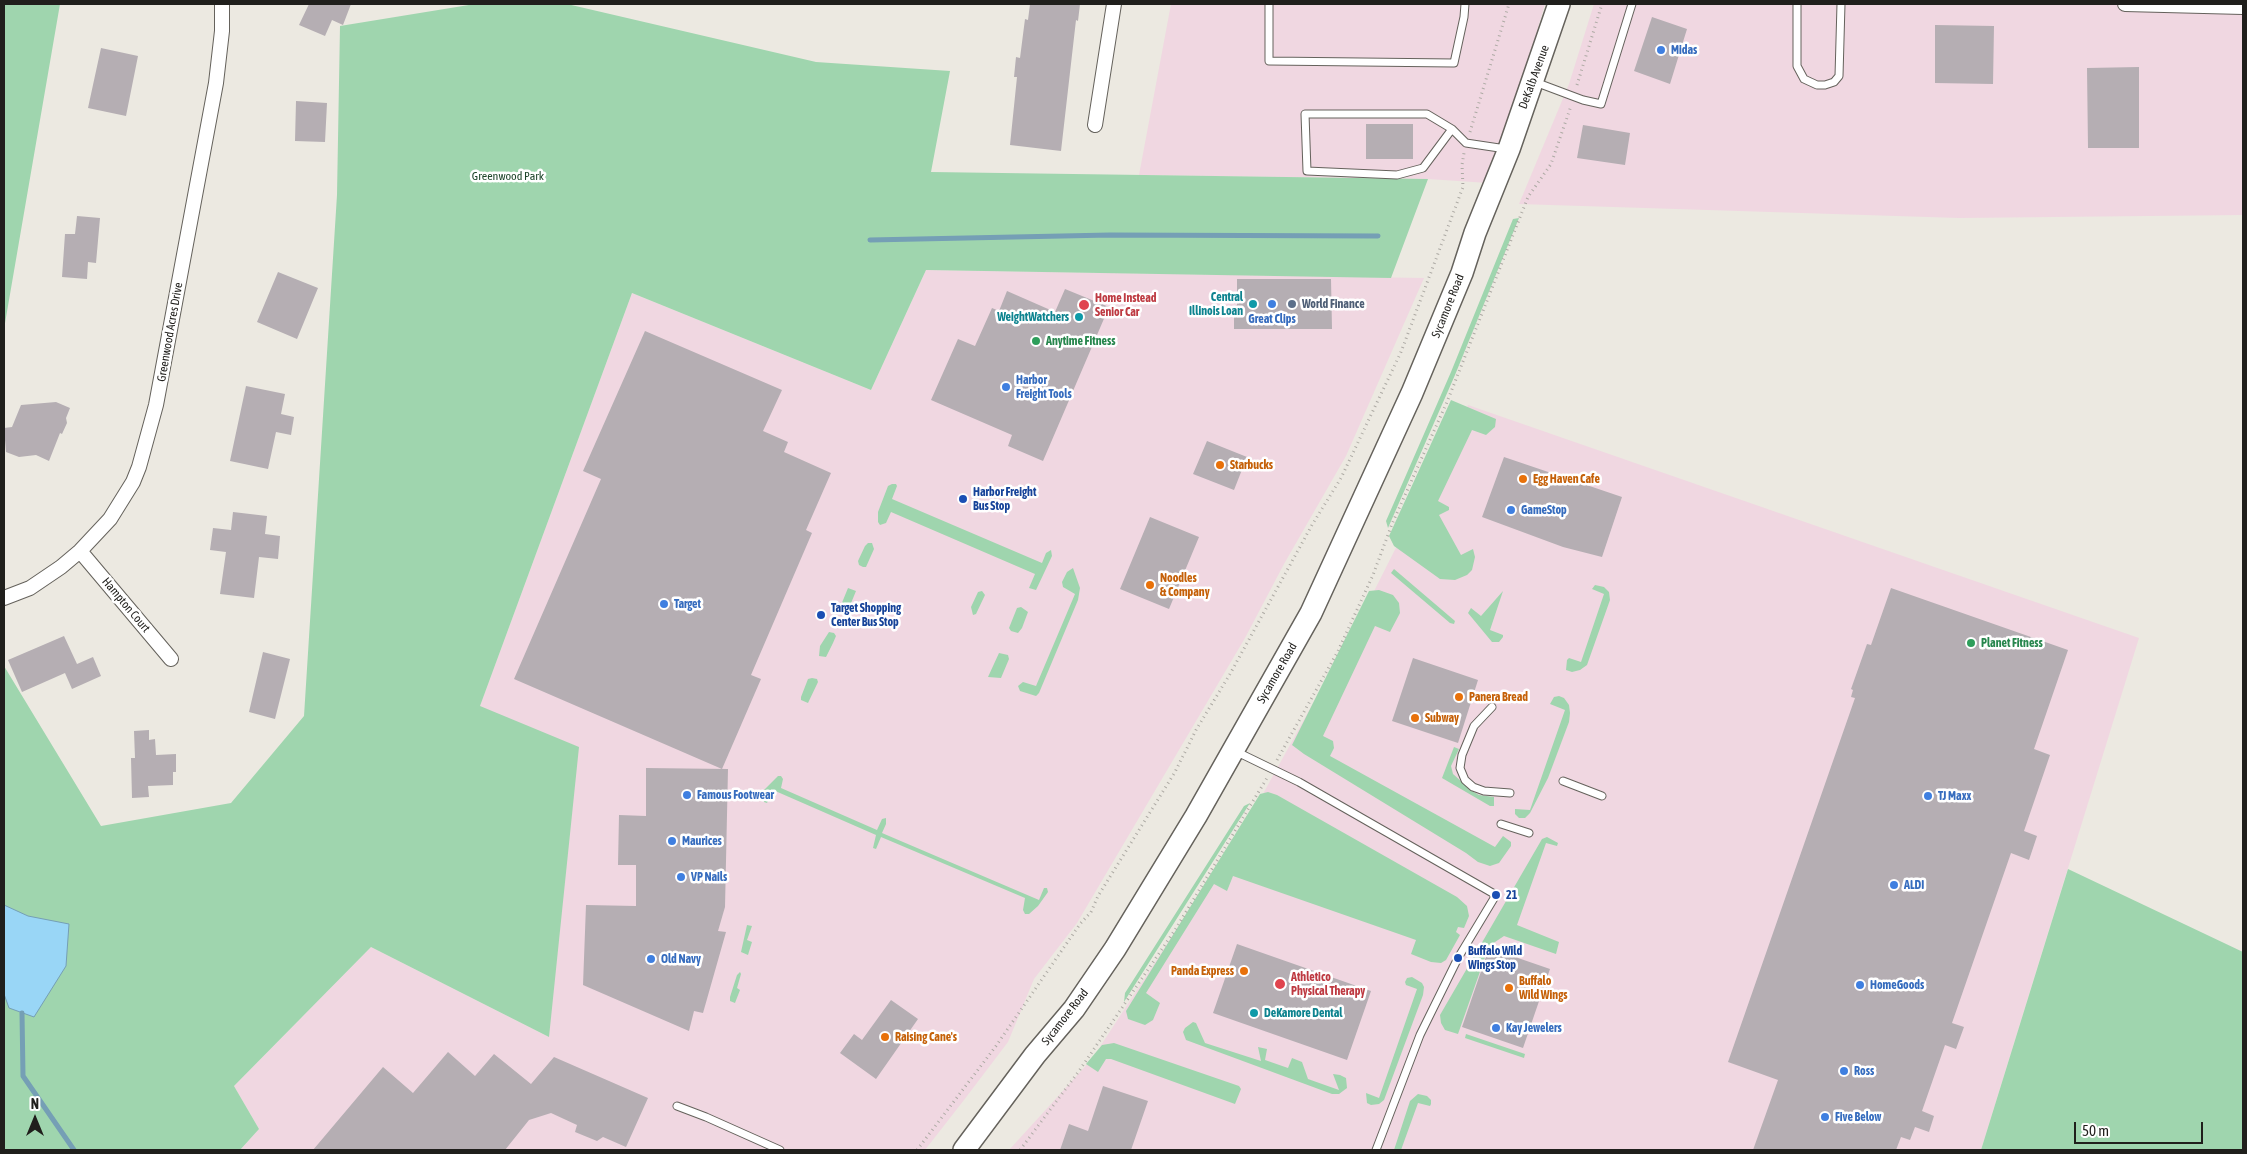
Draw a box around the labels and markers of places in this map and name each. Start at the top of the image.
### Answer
place label: Midas [1671,43,1697,57]
marker: Midas [1655,44,1667,56]
place label: Central Illinois Loan [1189,290,1243,318]
place label: Home Instead Senior Car [1095,291,1157,319]
place label: World Finance [1302,297,1365,311]
marker: Home Instead Senior Car [1077,298,1091,312]
marker: Central Illinois Loan [1247,298,1259,310]
marker: Great Clips [1266,298,1278,310]
marker: World Finance [1286,298,1298,310]
place label: WeightWatchers [997,310,1069,324]
marker: WeightWatchers [1073,311,1085,323]
place label: Great Clips [1248,312,1296,326]
place label: Anytime Fitness [1046,334,1115,348]
marker: Anytime Fitness [1030,335,1042,347]
place label: Harbor Freight Tools [1016,373,1072,401]
marker: Harbor Freight Tools [1000,381,1012,393]
place label: Starbucks [1230,458,1273,472]
marker: Starbucks [1214,459,1226,471]
place label: Egg Haven Cafe [1533,472,1600,486]
marker: Egg Haven Cafe [1517,473,1529,485]
place label: Harbor Freight Bus Stop [973,485,1036,513]
marker: Harbor Freight Bus Stop [957,493,969,505]
place label: GameStop [1521,503,1567,517]
marker: GameStop [1505,504,1517,516]
place label: Noodles & Company [1160,571,1210,599]
marker: Noodles & Company [1144,579,1156,591]
place label: Target [674,597,701,611]
marker: Target [658,598,670,610]
place label: Target Shopping Center Bus Stop [831,601,901,629]
marker: Target Shopping Center Bus Stop [815,609,827,621]
place label: Planet Fitness [1981,636,2043,650]
marker: Planet Fitness [1965,637,1977,649]
place label: Panera Bread [1469,690,1528,704]
marker: Panera Bread [1453,691,1465,703]
place label: Subway [1425,711,1459,725]
marker: Subway [1409,712,1421,724]
place label: Famous Footwear [697,788,774,802]
marker: Famous Footwear [681,789,693,801]
place label: TJ Maxx [1938,789,1971,803]
marker: TJ Maxx [1922,790,1934,802]
place label: Maurices [682,834,722,848]
marker: Maurices [666,835,678,847]
place label: VP Nails [691,870,727,884]
marker: VP Nails [675,871,687,883]
place label: ALDI [1904,878,1924,892]
marker: ALDI [1888,879,1900,891]
place label: 21 [1506,888,1517,902]
marker: 21 [1490,889,1502,901]
place label: Buffalo Wild Wings Stop [1468,944,1522,972]
place label: Old Navy [661,952,701,966]
marker: Buffalo Wild Wings Stop [1452,952,1464,964]
marker: Old Navy [645,953,657,965]
place label: Panda Express [1171,964,1234,978]
marker: Panda Express [1238,965,1250,977]
place label: Athletico Physical Therapy [1291,970,1365,998]
place label: Buffalo Wild Wings [1519,974,1568,1002]
marker: Athletico Physical Therapy [1273,977,1287,991]
place label: HomeGoods [1870,978,1924,992]
marker: HomeGoods [1854,979,1866,991]
marker: Buffalo Wild Wings [1503,982,1515,994]
place label: DeKamore Dental [1264,1006,1343,1020]
marker: DeKamore Dental [1248,1007,1260,1019]
place label: Kay Jewelers [1506,1021,1562,1035]
marker: Kay Jewelers [1490,1022,1502,1034]
place label: Raising Cane's [895,1030,957,1044]
marker: Raising Cane's [879,1031,891,1043]
place label: Ross [1854,1064,1874,1078]
marker: Ross [1838,1065,1850,1077]
place label: Five Below [1835,1110,1881,1124]
marker: Five Below [1819,1111,1831,1123]

